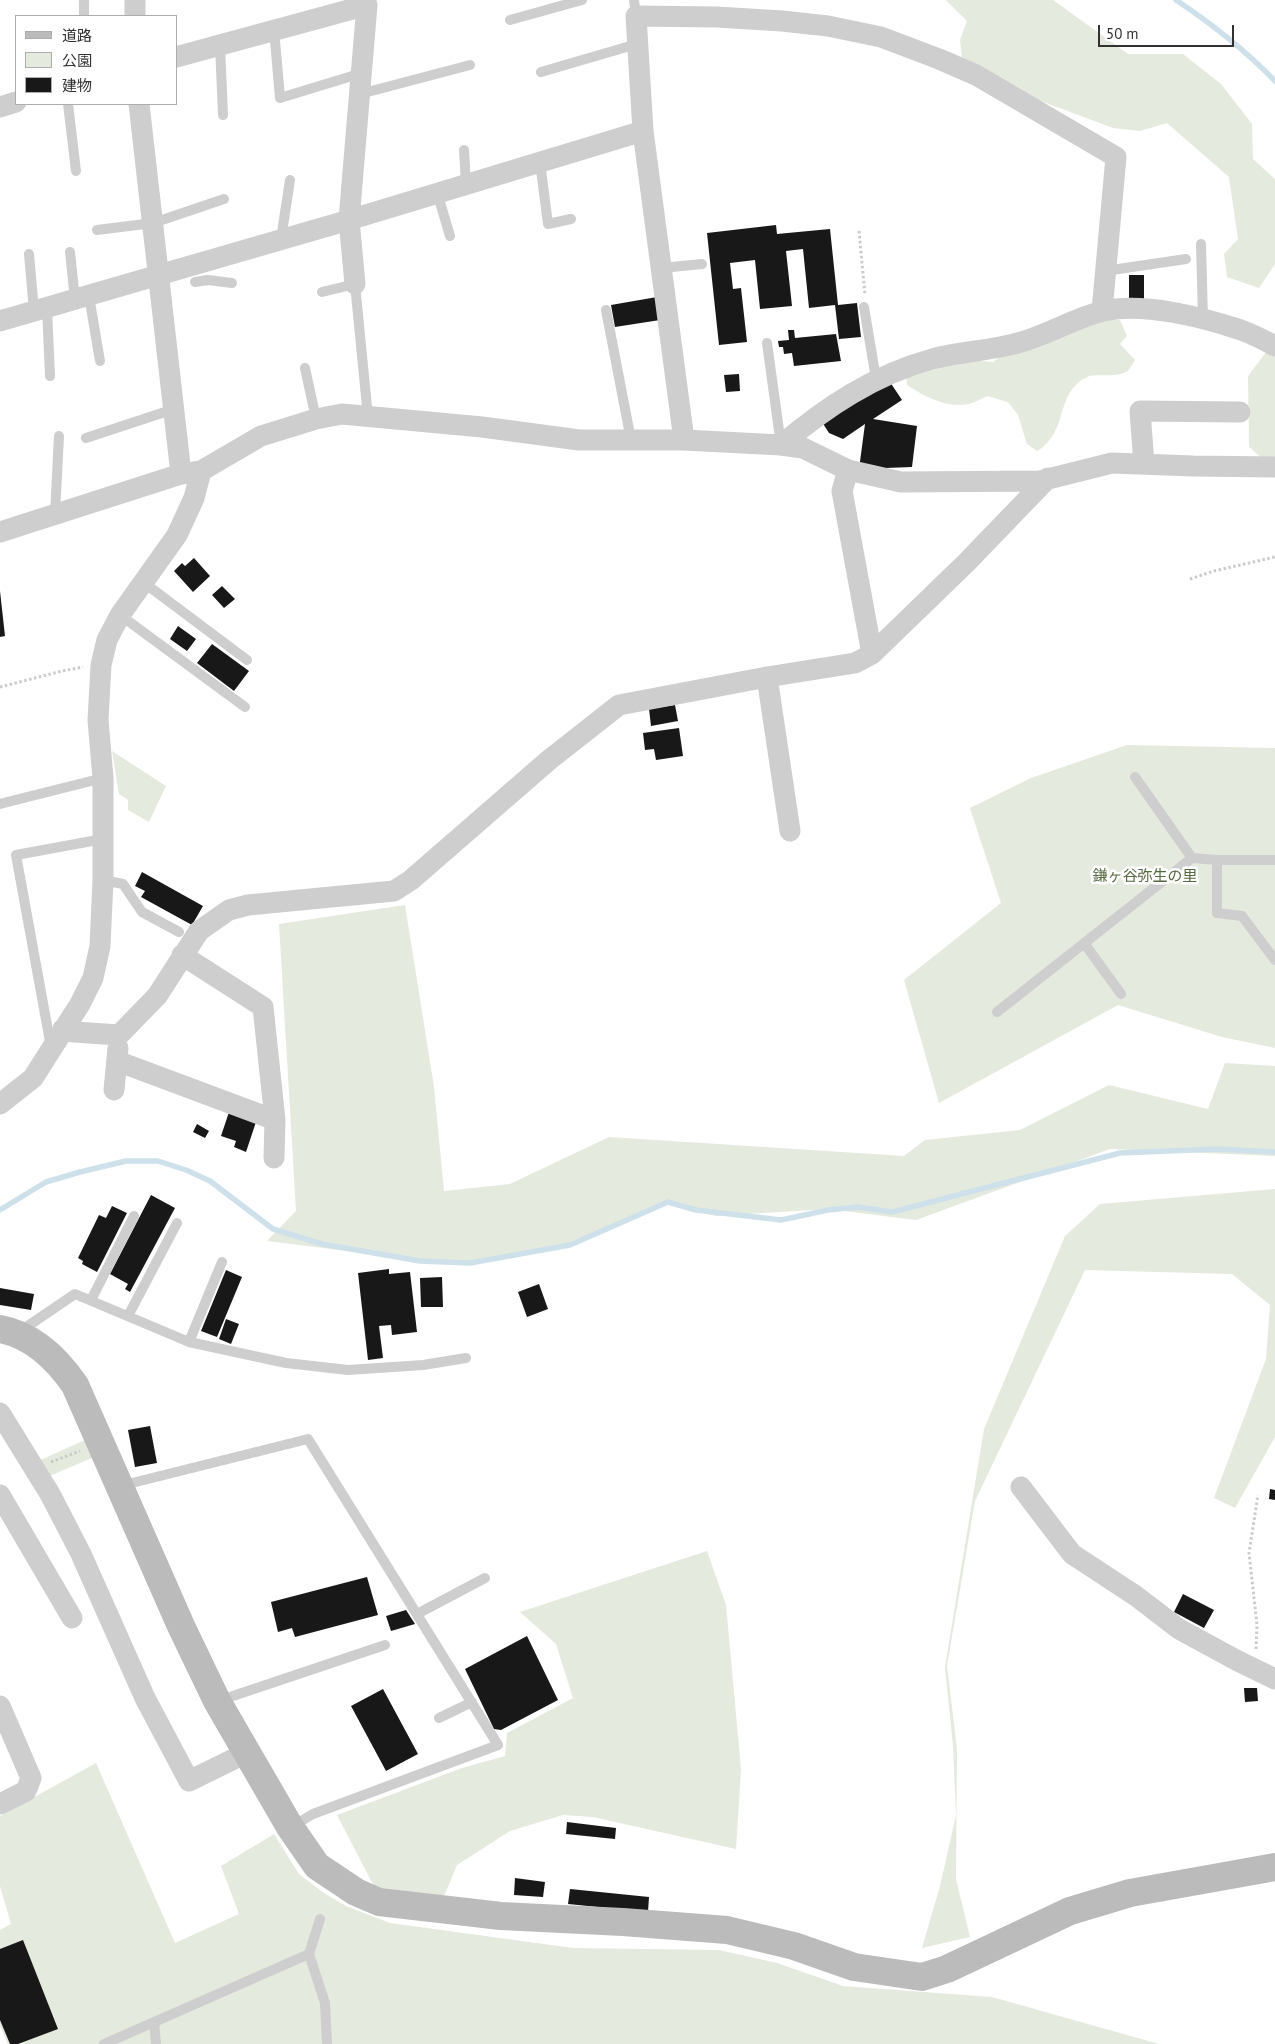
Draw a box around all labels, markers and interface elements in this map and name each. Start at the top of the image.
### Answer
legend [15,15,178,105]
scale bar [1100,15,1236,47]
text: 50 m [1106,24,1139,43]
text: 道路 [62,26,92,45]
text: 公園 [62,51,92,70]
text: 建物 [62,76,92,95]
park label: 鎌ヶ谷弥生の里 [1093,868,1197,886]

